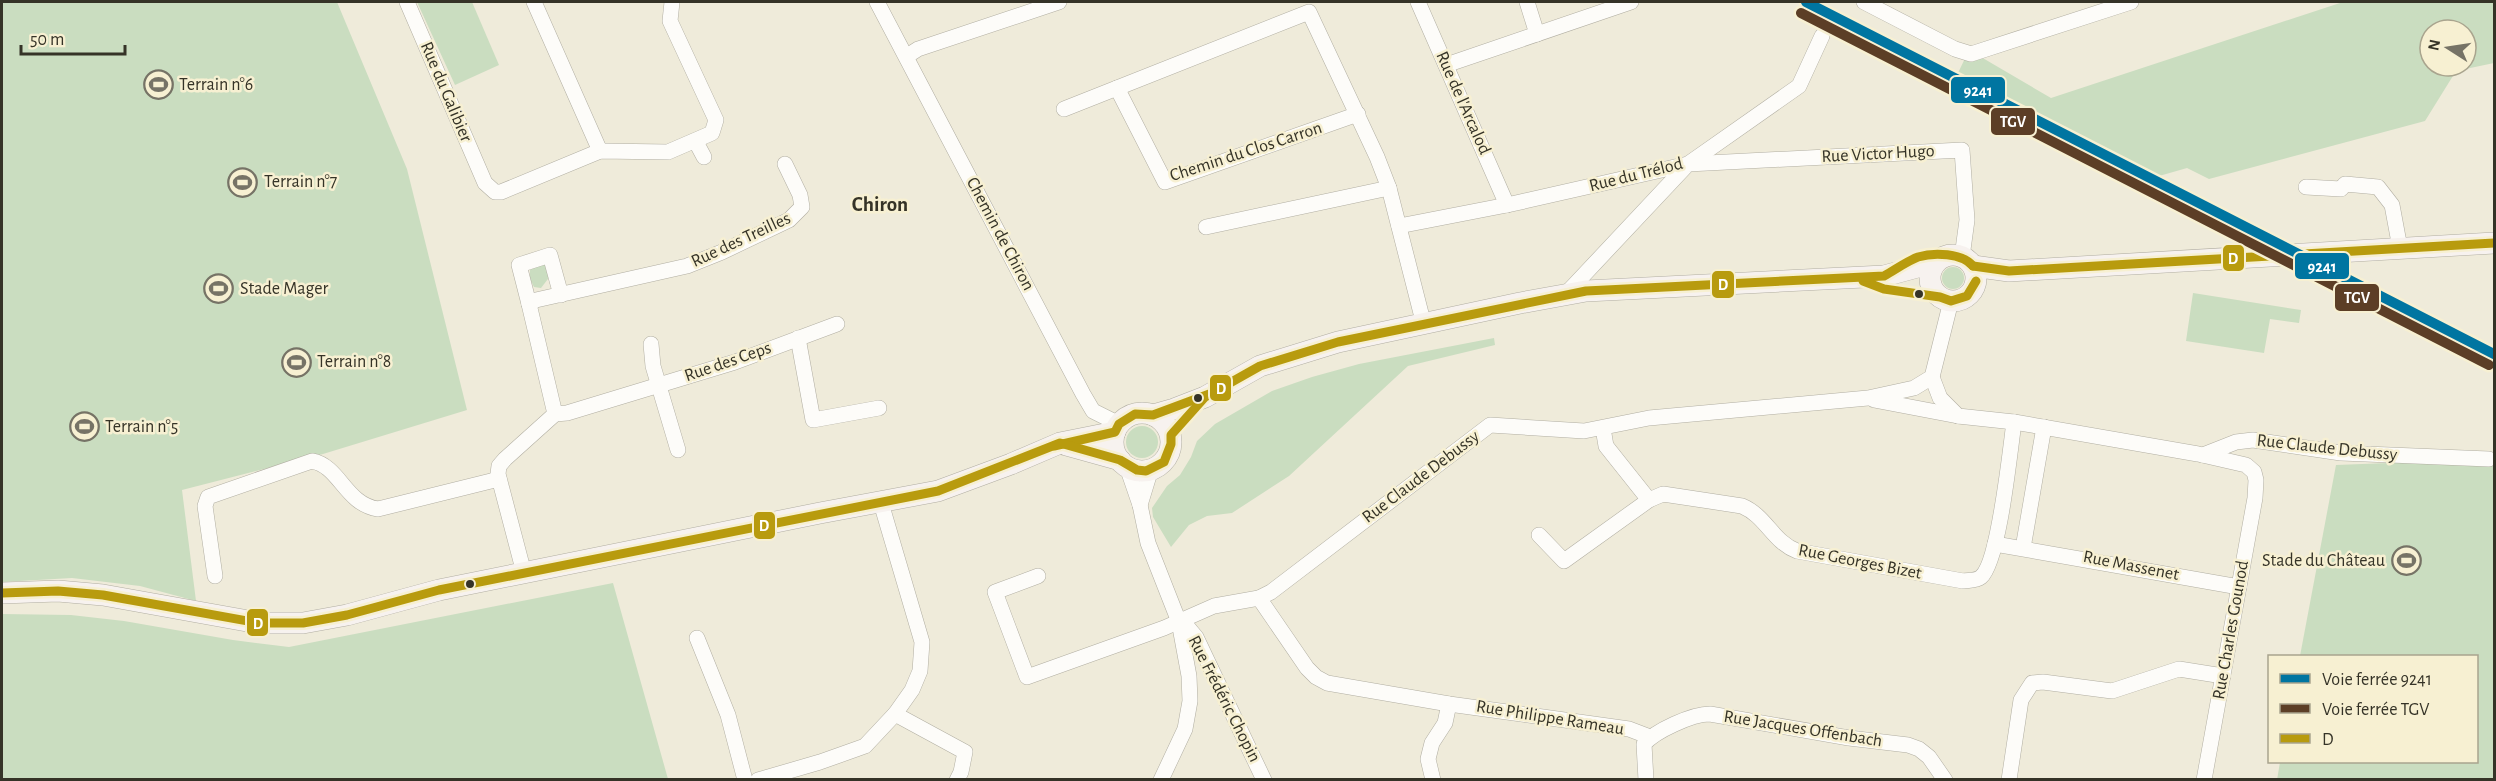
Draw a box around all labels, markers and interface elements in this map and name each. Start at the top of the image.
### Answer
scale bar [21,18,124,56]
north arrow [2418,18,2478,78]
text: 50 m [30,31,64,49]
text: N [2425,38,2443,52]
street label: Rue du Galibier [417,39,475,145]
street label: Rue de l'Arcalod [1432,49,1494,157]
sports icon: Terrain n°6 [142,69,174,101]
place label: Terrain n°6 [179,76,253,94]
line badge: 9241 [1950,76,2006,104]
text: 9241 [1963,83,1993,99]
line badge: TGV [1990,107,2036,136]
text: TGV [2000,114,2027,130]
street label: Chemin du Clos Carron [1168,119,1324,185]
street label: Rue Victor Hugo [1821,142,1935,166]
street label: Rue du Trélod [1587,155,1685,195]
sports icon: Terrain n°7 [227,166,259,198]
place label: Terrain n°7 [264,173,337,191]
street label: Chemin de Chiron [963,174,1037,294]
district label: Chiron [852,194,908,215]
street label: Rue des Treilles [689,209,793,271]
line badge: D [2222,244,2245,272]
text: D [2228,251,2239,267]
line badge: 9241 [2294,252,2350,280]
text: 9241 [2307,259,2337,275]
line badge: D [1711,270,1735,299]
sports icon: Stade Mager [203,273,235,305]
text: D [1718,277,1729,293]
place label: Stade Mager [240,280,329,298]
line badge: TGV [2334,283,2380,312]
unlabelled marker [1913,288,1925,300]
text: TGV [2344,290,2371,306]
street label: Rue des Ceps [682,339,774,385]
sports icon: Terrain n°8 [280,346,312,378]
place label: Terrain n°8 [317,353,391,371]
line badge: D [1209,374,1232,402]
text: D [1216,381,1227,397]
unlabelled marker [1192,392,1204,404]
sports icon: Terrain n°5 [68,411,100,443]
place label: Terrain n°5 [105,418,178,436]
street label: Rue Claude Debussy [1359,427,1483,527]
street label: Rue Claude Debussy [2256,432,2399,464]
line badge: D [753,511,776,540]
text: D [759,518,770,534]
street label: Rue Georges Bizet [1797,541,1923,583]
sports icon: Stade du Château [2390,545,2422,577]
street label: Rue Massenet [2082,548,2181,584]
place label: Stade du Château [2262,552,2385,570]
street label: Rue Charles Gounod [2210,559,2252,701]
unlabelled marker [464,578,476,590]
line badge: D [246,608,269,637]
text: D [253,616,264,632]
street label: Rue Frédéric Chopin [1184,633,1264,765]
legend [2268,655,2478,763]
text: Voie ferrée 9241 [2322,671,2432,689]
street label: Rue Philippe Rameau [1475,697,1625,739]
text: Voie ferrée TGV [2322,701,2430,719]
street label: Rue Jacques Offenbach [1722,708,1884,750]
text: D [2322,731,2334,749]

